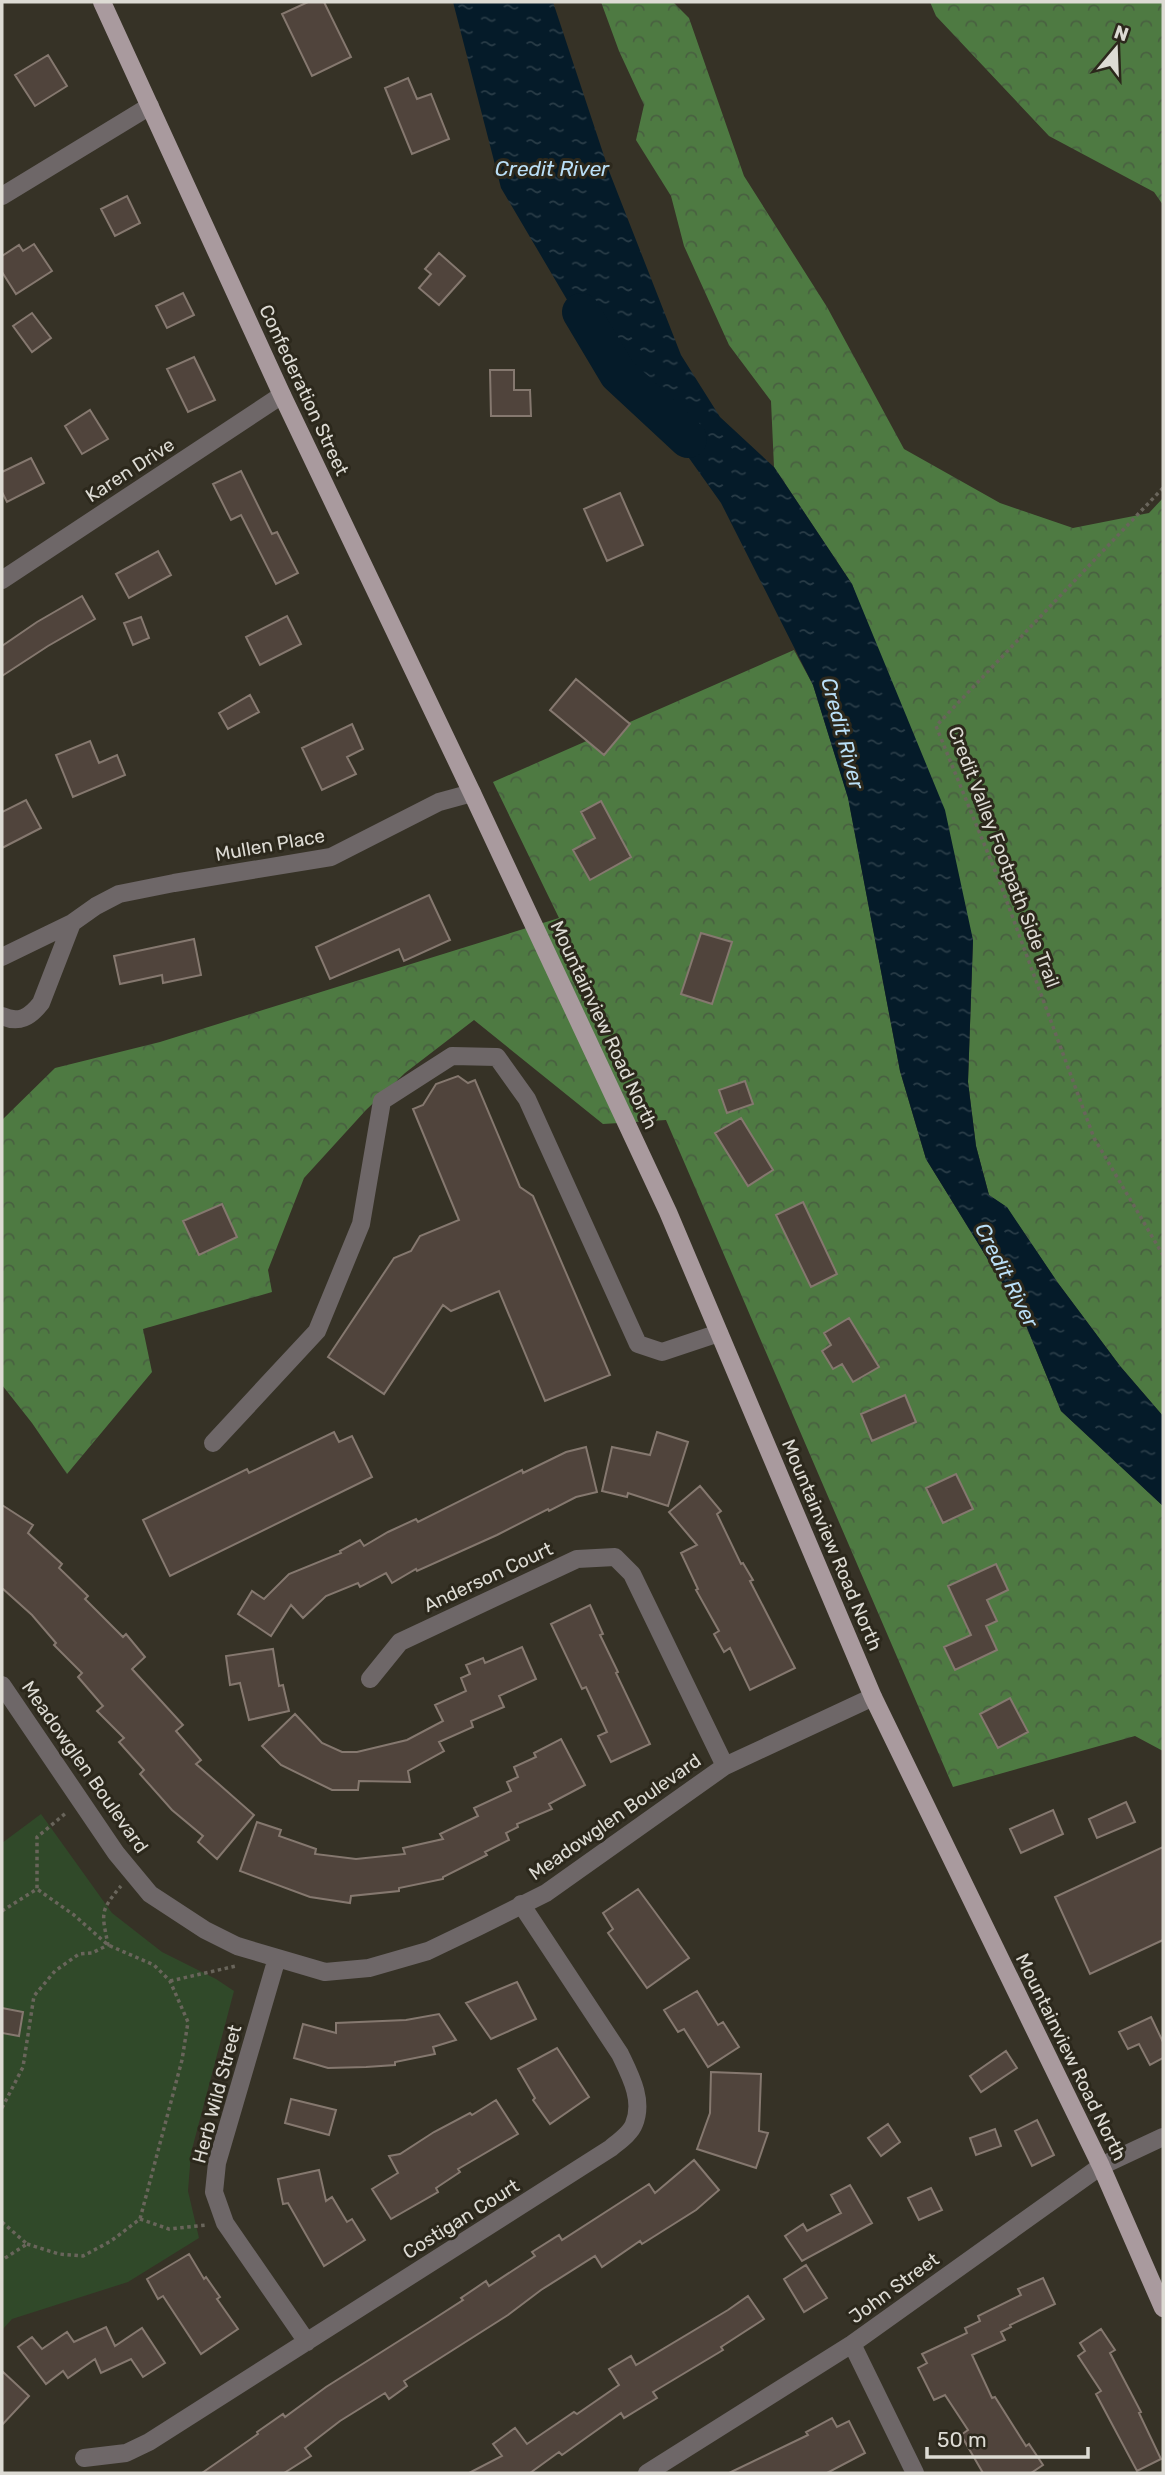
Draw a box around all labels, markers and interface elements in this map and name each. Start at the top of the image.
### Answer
north arrow [1081,14,1151,84]
text: N [1111,20,1132,46]
water label: Credit River [495,156,610,181]
street label: Confederation Street [254,301,354,480]
street label: Karen Drive [81,433,179,507]
water label: Credit River [816,675,870,792]
street label: Credit Valley Footpath Side Trail [943,723,1065,991]
street label: Mullen Place [213,824,327,866]
street label: Mountainview Road North [545,917,663,1133]
water label: Credit River [970,1218,1045,1332]
street label: Mountainview Road North [777,1436,887,1654]
street label: Anderson Court [420,1537,557,1617]
street label: Meadowglen Boulevard [17,1677,153,1857]
street label: Meadowglen Boulevard [525,1749,705,1885]
street label: Mountainview Road North [1011,1950,1131,2164]
street label: Herb Wild Street [187,2022,247,2166]
street label: Costigan Court [399,2174,524,2264]
street label: John Street [845,2247,944,2328]
scale bar [927,2416,1088,2460]
text: 50 m [937,2427,987,2452]

